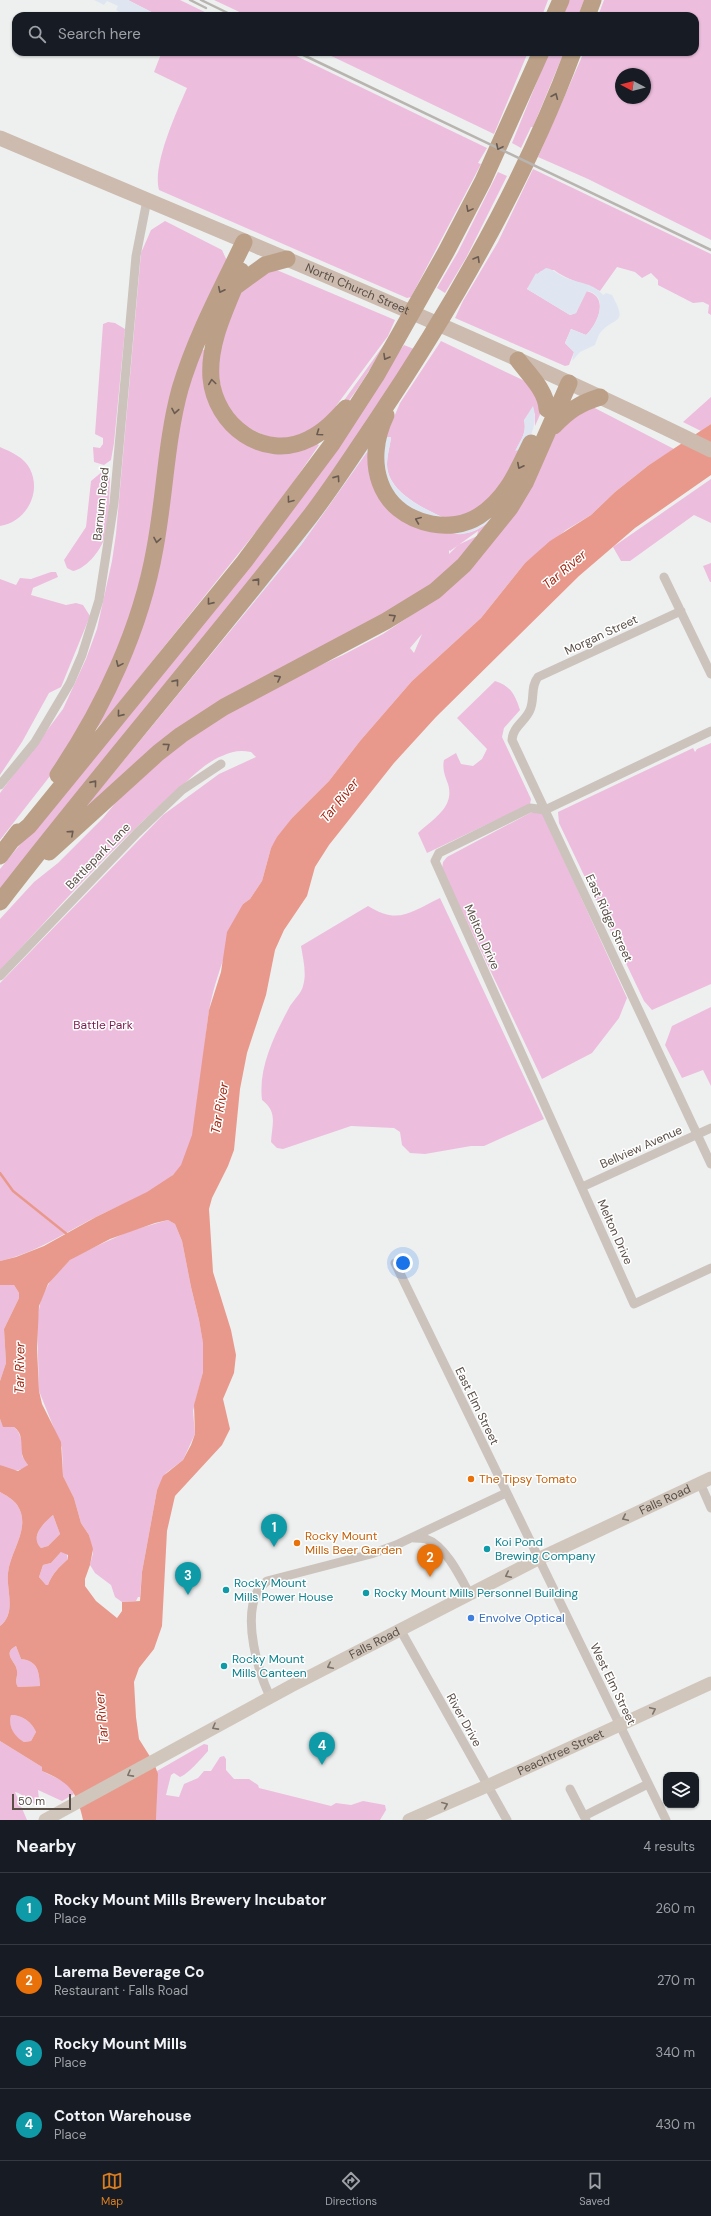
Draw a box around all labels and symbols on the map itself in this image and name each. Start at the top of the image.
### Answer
north arrow [615,68,651,104]
one-way arrow [550,93,558,101]
one-way arrow [496,142,504,150]
one-way arrow [466,205,473,212]
one-way arrow [472,256,479,263]
street label: North Church Street [303,260,412,319]
one-way arrow [218,285,226,293]
one-way arrow [384,353,391,361]
one-way arrow [208,379,217,386]
one-way arrow [172,408,180,414]
one-way arrow [316,428,323,436]
one-way arrow [517,462,525,469]
street label: Barnum Road [89,466,113,542]
one-way arrow [332,475,340,482]
one-way arrow [288,495,295,502]
one-way arrow [414,516,421,524]
one-way arrow [153,537,162,543]
water label: Tar River [539,545,591,593]
one-way arrow [253,579,260,586]
one-way arrow [208,598,215,605]
street label: Morgan Street [562,611,640,659]
one-way arrow [388,615,395,622]
one-way arrow [116,660,124,667]
one-way arrow [274,675,281,683]
one-way arrow [171,680,178,687]
one-way arrow [117,709,124,717]
one-way arrow [163,744,170,751]
water label: Tar River [316,774,363,826]
one-way arrow [89,781,96,788]
street label: Battlepark Lane [62,819,134,893]
one-way arrow [66,831,73,838]
street label: East Ridge Street [582,872,636,965]
street label: Melton Drive [461,902,504,972]
park label: Battle Park [73,1017,133,1033]
water label: Tar River [207,1080,233,1135]
street label: Bellview Avenue [597,1122,685,1172]
street label: Melton Drive [594,1197,637,1267]
your location [393,1253,413,1273]
water label: Tar River [11,1341,28,1394]
street label: East Elm Street [451,1365,503,1448]
place label: The Tipsy Tomato [479,1471,577,1487]
marker: The Tipsy Tomato [466,1474,476,1484]
street label: Falls Road [637,1481,693,1519]
one-way arrow [622,1513,629,1521]
pin: 1 [261,1514,287,1547]
place label: Rocky Mount Mills Beer Garden [305,1528,402,1558]
place label: Koi Pond Brewing Company [495,1534,596,1564]
marker: Rocky Mount Mills Beer Garden [292,1538,302,1548]
pin: 2 [417,1544,443,1577]
marker: Koi Pond Brewing Company [482,1544,492,1554]
pin: 3 [175,1562,201,1595]
one-way arrow [505,1570,512,1578]
place label: Rocky Mount Mills Power House [234,1575,334,1605]
marker: Rocky Mount Mills Power House [221,1585,231,1595]
place label: Rocky Mount Mills Personnel Building [374,1585,578,1601]
marker: Rocky Mount Mills Personnel Building [361,1588,371,1598]
place label: Envolve Optical [479,1610,565,1626]
marker: Envolve Optical [466,1613,476,1623]
street label: Falls Road [346,1623,403,1663]
street label: West Elm Street [586,1641,640,1728]
place label: Rocky Mount Mills Canteen [232,1651,307,1681]
marker: Rocky Mount Mills Canteen [219,1661,229,1671]
one-way arrow [327,1661,334,1669]
water label: Tar River [91,1690,112,1745]
street label: River Drive [443,1690,485,1750]
one-way arrow [648,1707,656,1715]
one-way arrow [212,1723,219,1730]
street label: Peachtree Street [515,1725,607,1779]
pin: 4 [309,1732,335,1765]
one-way arrow [127,1769,134,1777]
scale bar [12,1792,71,1811]
one-way arrow [442,1801,449,1809]

